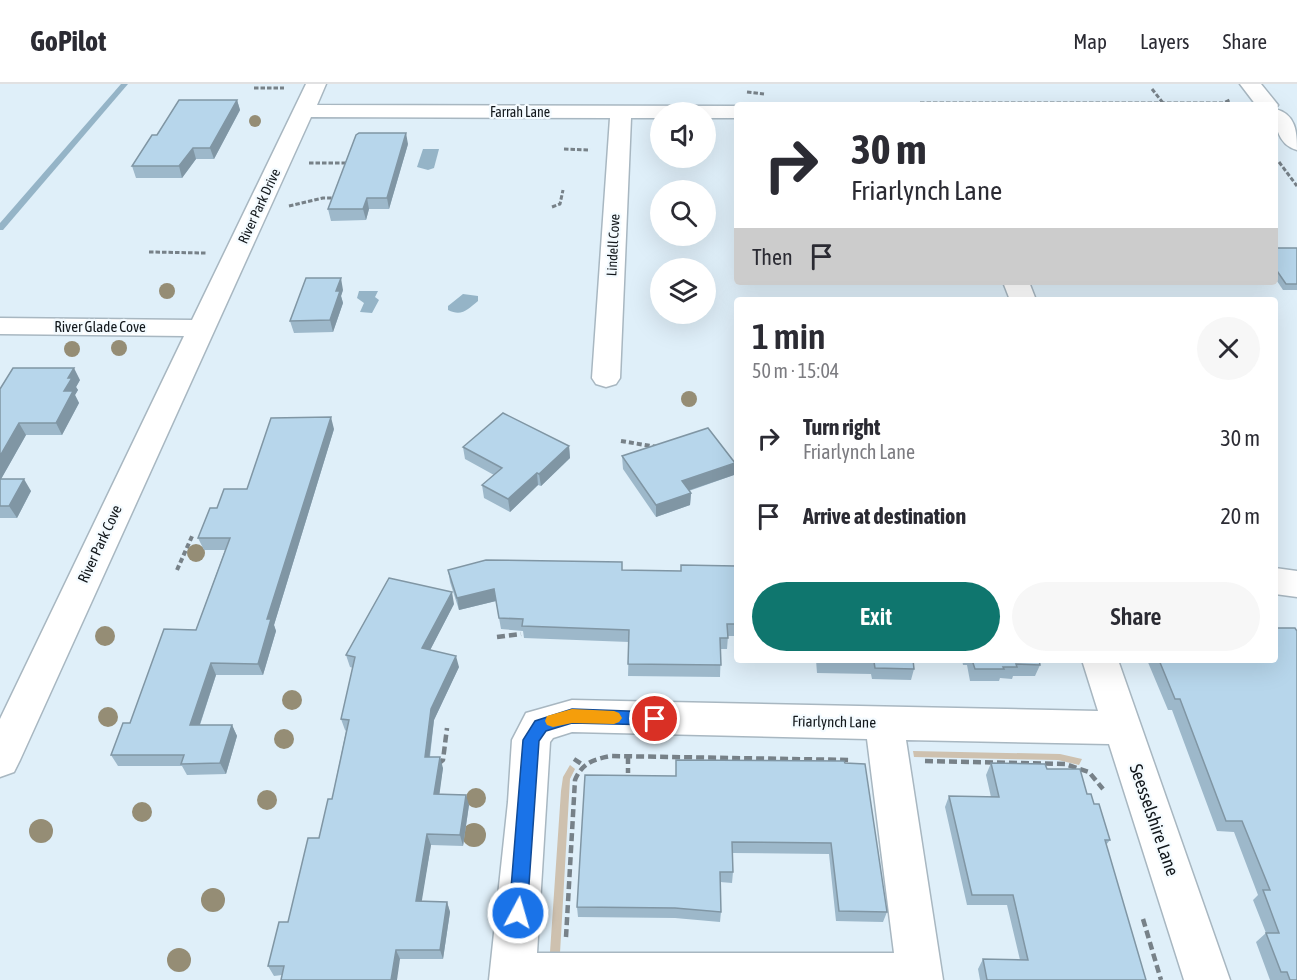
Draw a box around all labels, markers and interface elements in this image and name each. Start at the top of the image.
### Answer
text: GoPilot [30,25,106,57]
text: Map [1073,29,1107,53]
text: Layers [1140,29,1190,53]
text: Share [1223,29,1267,53]
map controls [650,102,716,324]
button: sound [650,102,716,168]
street label: Farrah Lane [490,104,550,120]
text: 30 m [851,125,926,173]
icon: right [752,126,830,204]
street label: River Park Drive [235,166,283,246]
text: Friarlynch Lane [851,175,1002,206]
button: search [650,180,716,246]
street label: Lindell Cove [603,213,623,277]
icon: arrive [805,240,838,273]
text: Then [752,244,793,270]
button: layers [650,258,716,324]
text: 1 min [752,315,826,357]
button: close [1197,317,1260,380]
street label: River Glade Cove [54,318,146,335]
text: 50 m · 15:04 [752,359,839,382]
text: Turn right [803,414,880,440]
icon: right [752,422,785,455]
text: 30 m [1220,425,1260,451]
text: Friarlynch Lane [803,440,915,463]
icon: arrive [752,500,785,533]
street label: River Park Cove [74,502,125,585]
text: Arrive at destination [803,503,966,529]
text: 20 m [1220,503,1260,529]
button: Exit [752,582,1000,651]
button: Share [1012,582,1260,651]
pin [629,693,680,744]
icon: arrive [638,702,671,735]
street label: Friarlynch Lane [792,712,876,731]
street label: Seesselshire Lane [1126,761,1183,879]
position arrow [486,881,550,945]

